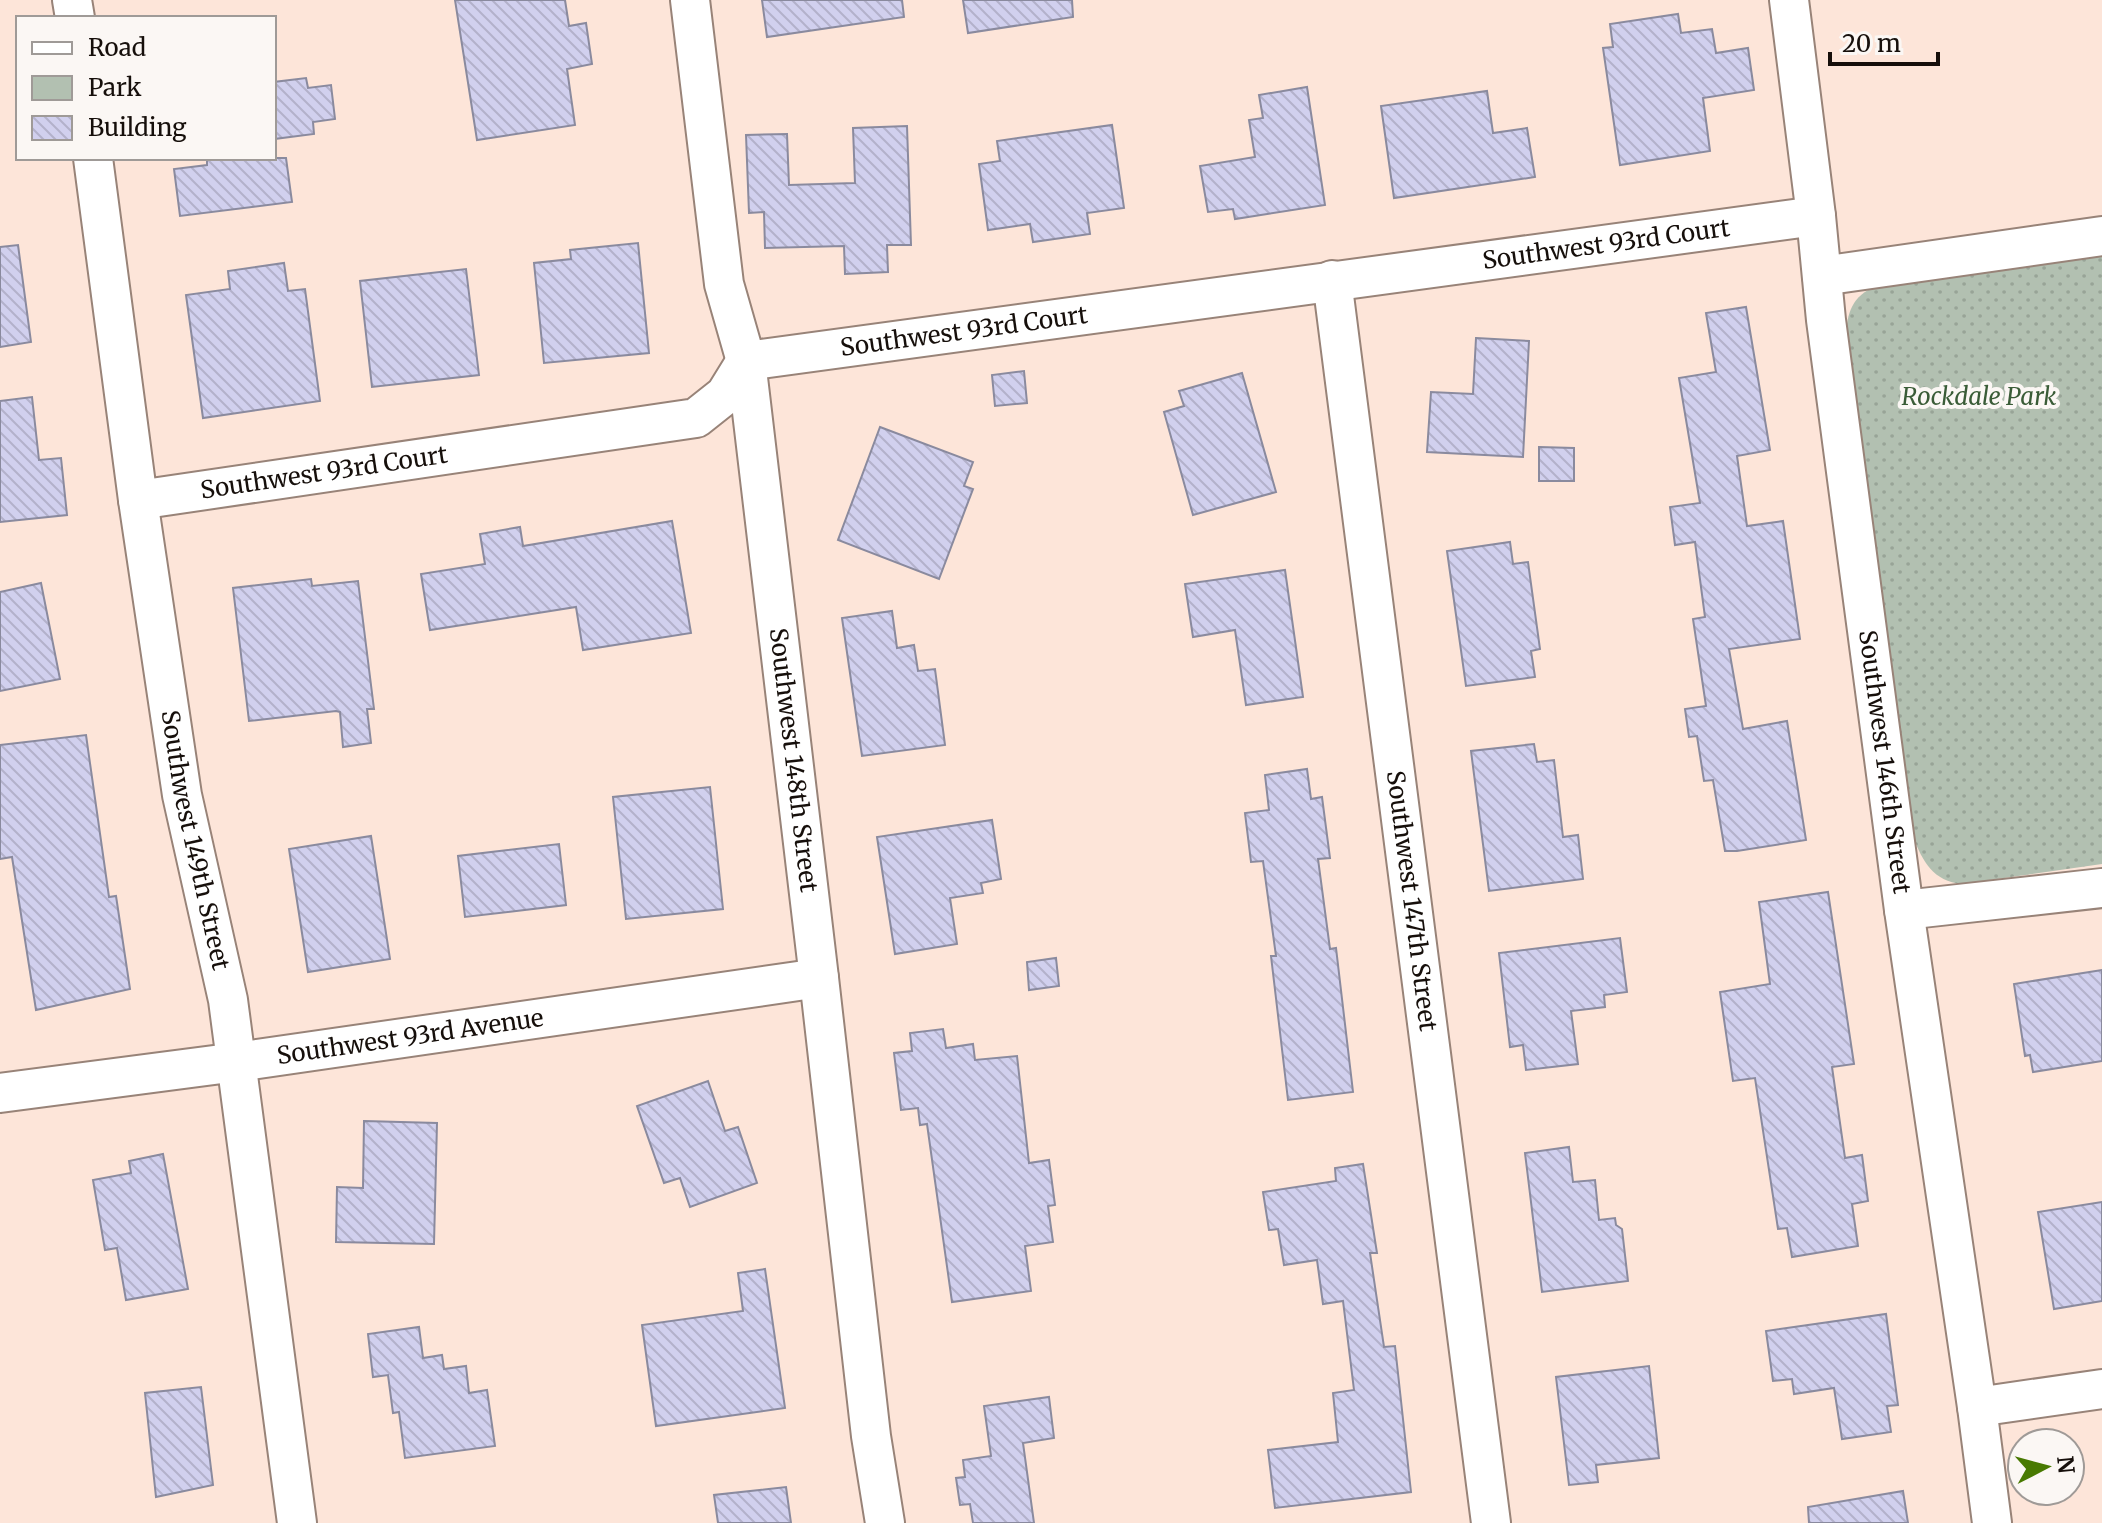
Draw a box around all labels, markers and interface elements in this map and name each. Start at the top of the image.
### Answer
legend [16,16,276,160]
scale bar [1830,16,1938,66]
text: 20 m [1842,28,1901,59]
text: Road [88,32,146,63]
text: Park [88,72,142,103]
text: Building [88,112,187,143]
street label: Southwest 93rd Court [1480,212,1732,276]
street label: Southwest 93rd Court [838,299,1090,363]
park label: Rockdale Park [1902,381,2056,412]
street label: Southwest 93rd Court [198,439,450,506]
street label: Southwest 148th Street [763,626,825,894]
street label: Southwest 146th Street [1852,628,1918,896]
street label: Southwest 149th Street [155,708,237,974]
street label: Southwest 147th Street [1380,769,1444,1034]
street label: Southwest 93rd Avenue [275,1002,545,1071]
north arrow [2006,1427,2086,1507]
text: N [2051,1455,2081,1476]

